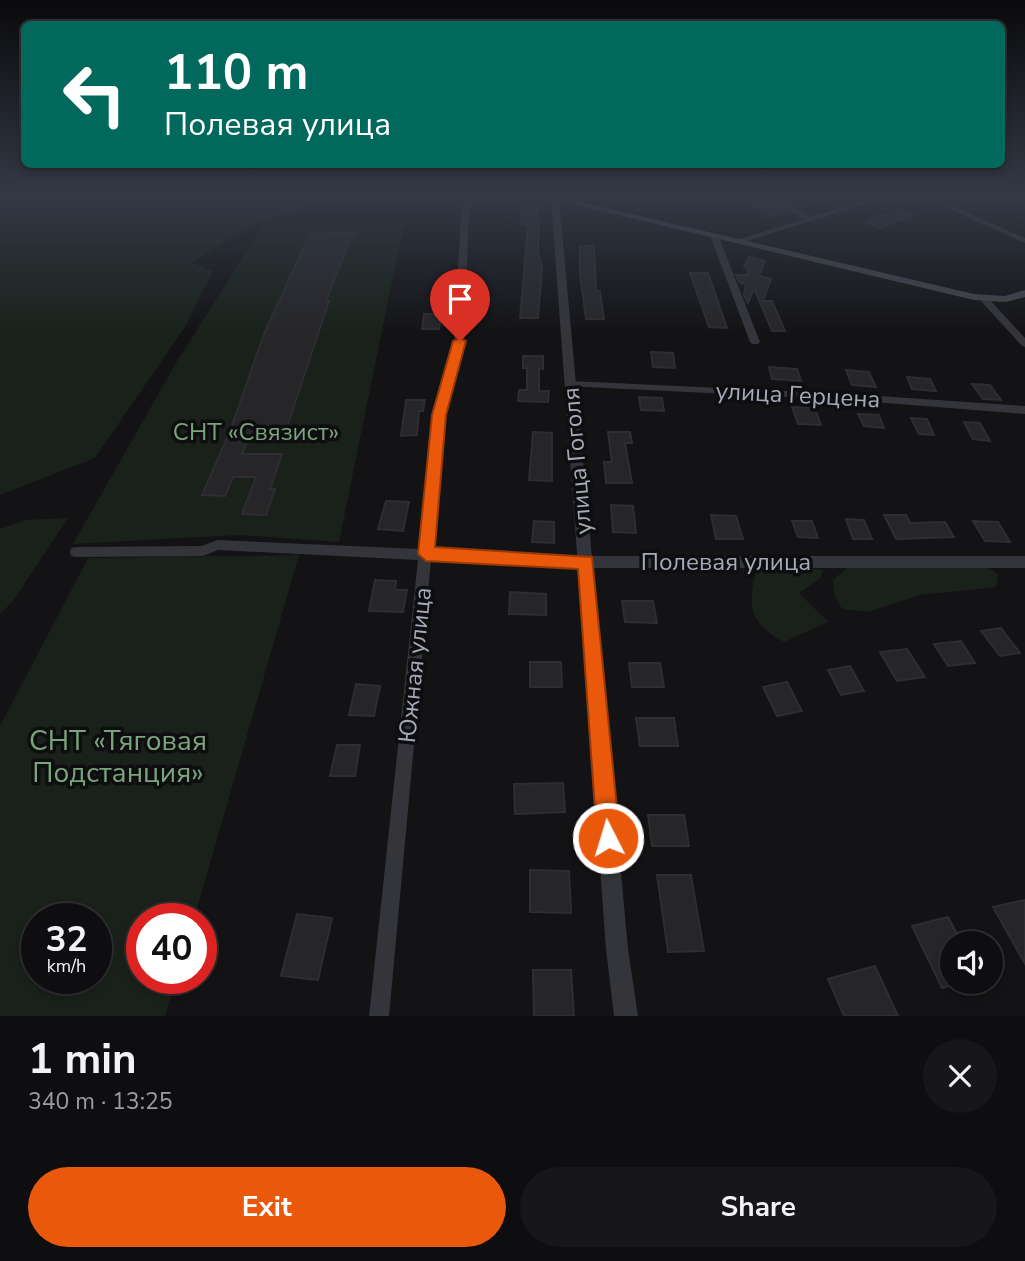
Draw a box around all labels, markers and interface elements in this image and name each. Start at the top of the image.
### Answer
text: 110 m [164,39,308,106]
icon: left [49,49,140,140]
text: Полевая улица [164,103,391,146]
pin [430,269,490,341]
icon: arrive [441,280,479,318]
street label: улица Герцена [715,375,881,415]
street label: улица Гоголя [555,386,599,536]
park label: СНТ «Связист» [173,416,339,448]
street label: Полевая улица [641,546,811,578]
street label: Южная улица [391,586,439,744]
park label: СНТ «Тяговая Подстанция» [29,722,207,792]
position arrow [571,801,645,875]
speed limit sign: 40 [126,903,217,994]
text: 32 [45,916,88,963]
map controls [940,931,1003,994]
button: sound [940,931,1003,994]
text: km/h [47,954,86,978]
text: 1 min [28,1031,137,1088]
button: close [923,1039,997,1113]
text: 340 m · 13:25 [28,1086,173,1117]
button: Exit [28,1167,506,1247]
button: Share [520,1167,997,1247]

